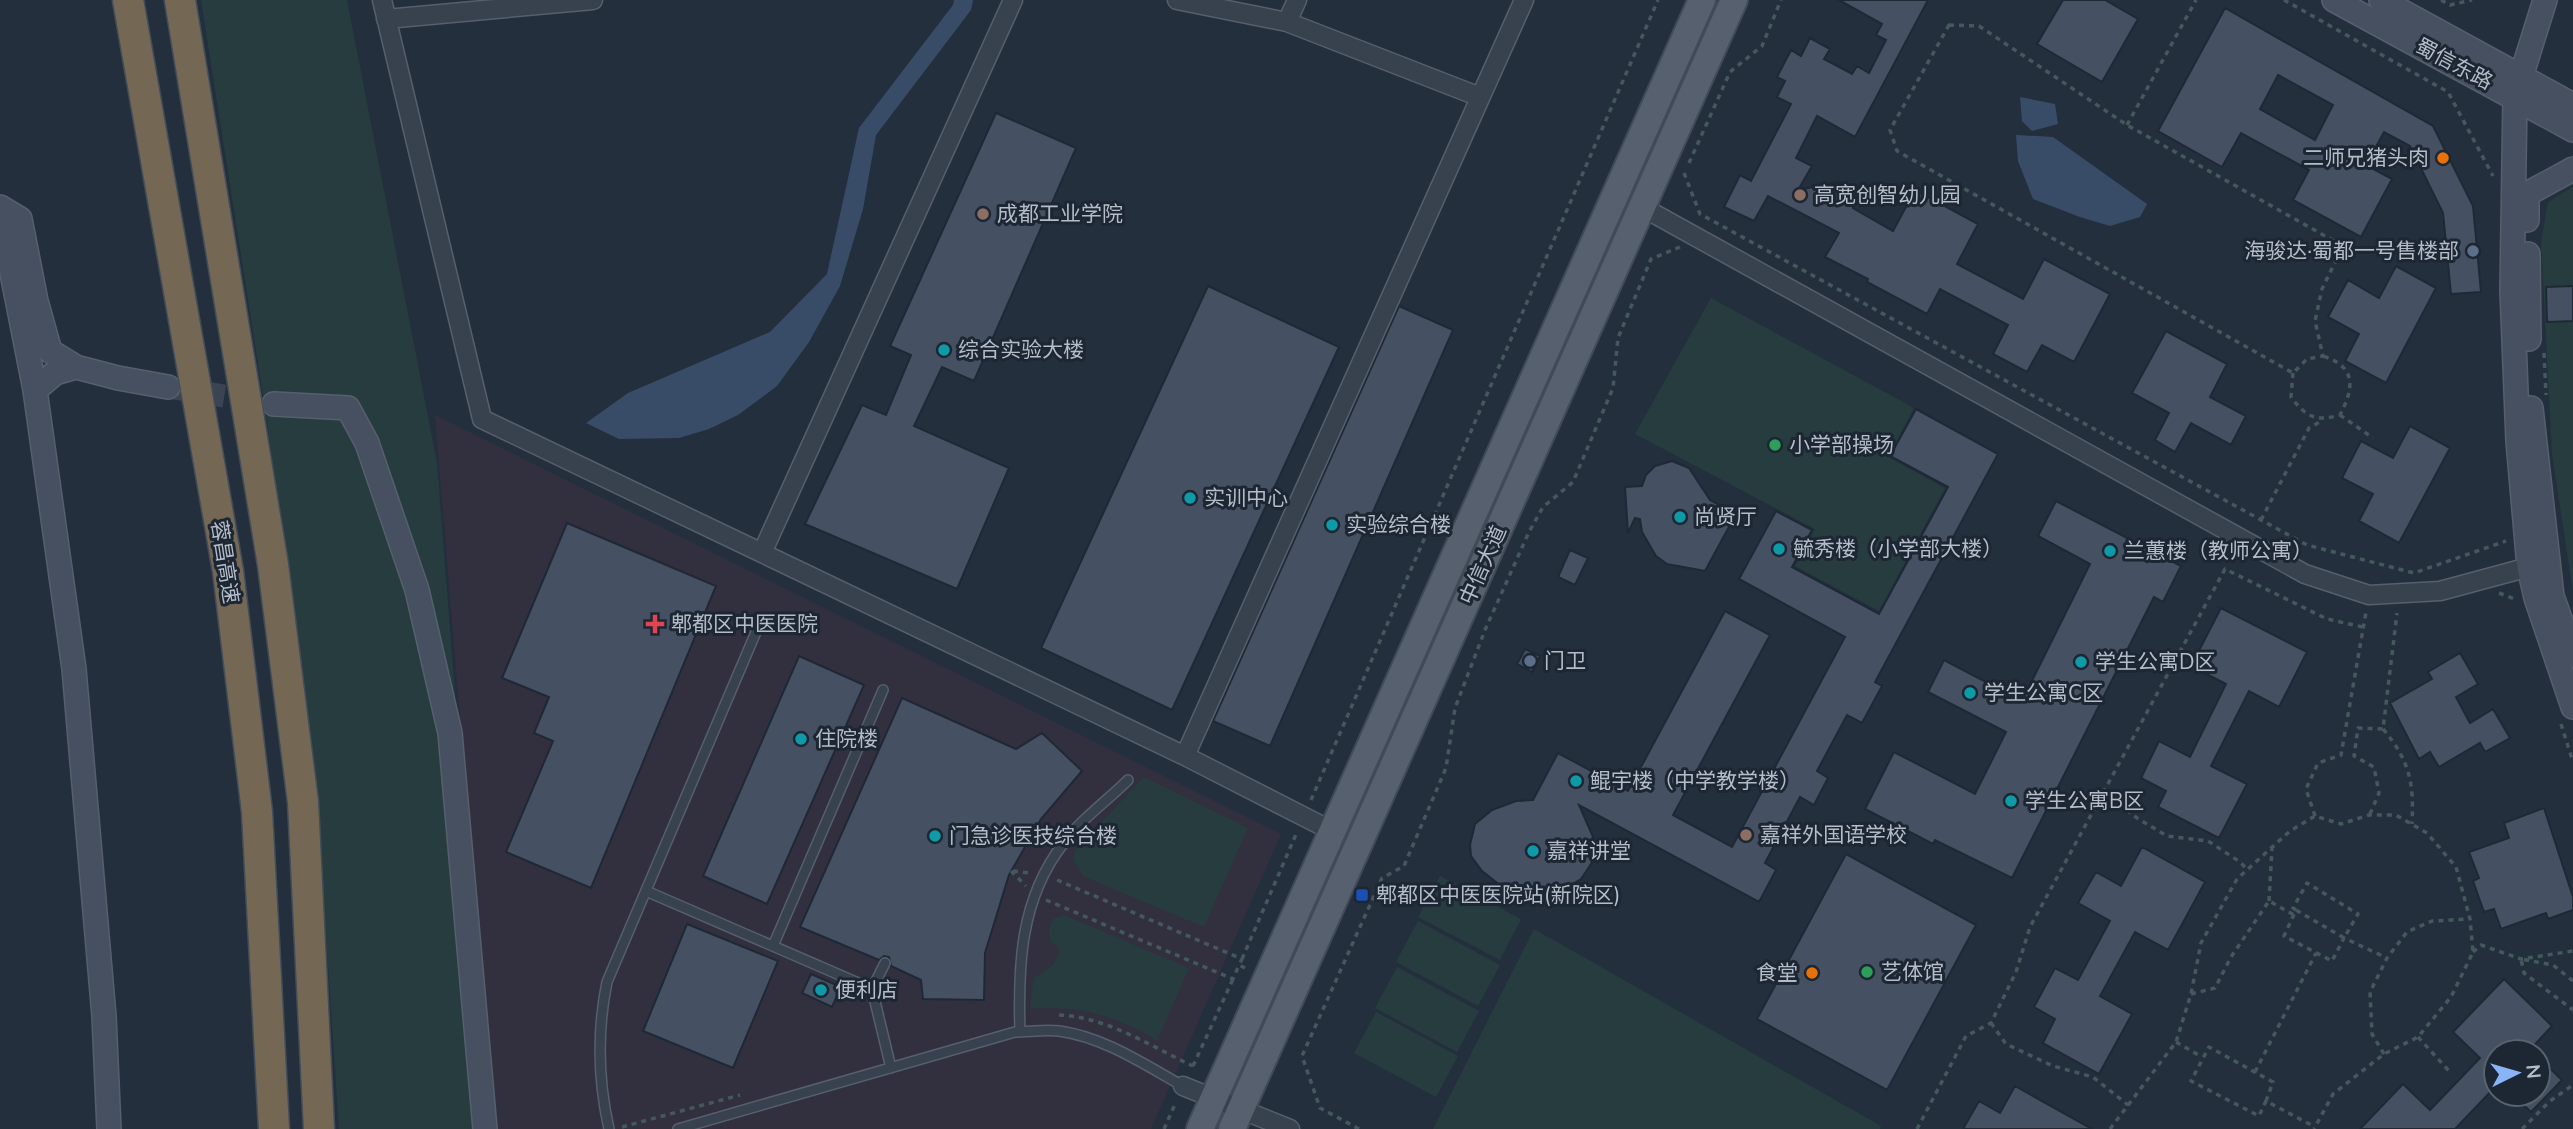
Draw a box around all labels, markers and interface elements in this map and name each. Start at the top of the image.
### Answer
street label: 蜀信东路 [2410,32,2498,96]
place label: 二师兄猪头肉 [2303,144,2429,172]
marker: 二师兄猪头肉 [2435,150,2451,166]
place label: 高宽创智幼儿园 [1814,181,1961,209]
marker: 高宽创智幼儿园 [1792,187,1808,203]
place label: 成都工业学院 [997,200,1123,228]
marker: 成都工业学院 [975,206,991,222]
place label: 海骏达·蜀都一号售楼部 [2244,237,2459,265]
marker: 海骏达·蜀都一号售楼部 [2465,243,2481,259]
place label: 综合实验大楼 [958,336,1084,364]
marker: 综合实验大楼 [936,342,952,358]
place label: 小学部操场 [1789,431,1894,459]
marker: 小学部操场 [1767,437,1783,453]
place label: 实训中心 [1204,484,1288,512]
marker: 实训中心 [1182,490,1198,506]
place label: 尚贤厅 [1694,503,1757,531]
marker: 尚贤厅 [1672,509,1688,525]
place label: 实验综合楼 [1346,511,1451,539]
marker: 实验综合楼 [1324,517,1340,533]
street label: 蓉昌高速 [205,518,245,606]
street label: 中信大道 [1453,521,1513,609]
place label: 毓秀楼（小学部大楼） [1793,535,2003,563]
place label: 兰蕙楼（教师公寓） [2124,537,2313,565]
marker: 毓秀楼（小学部大楼） [1771,541,1787,557]
marker: 兰蕙楼（教师公寓） [2102,543,2118,559]
place label: 郫都区中医医院 [671,610,818,638]
marker: 郫都区中医医院 [645,614,665,634]
place label: 门卫 [1544,647,1586,675]
place label: 学生公寓D区 [2095,648,2216,676]
marker: 门卫 [1522,653,1538,669]
marker: 学生公寓D区 [2073,654,2089,670]
place label: 学生公寓C区 [1984,679,2103,707]
marker: 学生公寓C区 [1962,685,1978,701]
place label: 住院楼 [815,725,878,753]
marker: 住院楼 [793,731,809,747]
place label: 鲲宇楼（中学教学楼） [1590,767,1800,795]
marker: 鲲宇楼（中学教学楼） [1568,773,1584,789]
place label: 学生公寓B区 [2025,787,2144,815]
marker: 学生公寓B区 [2003,793,2019,809]
place label: 嘉祥外国语学校 [1760,821,1907,849]
place label: 门急诊医技综合楼 [949,822,1117,850]
marker: 嘉祥外国语学校 [1738,827,1754,843]
marker: 门急诊医技综合楼 [927,828,943,844]
place label: 嘉祥讲堂 [1547,837,1631,865]
marker: 嘉祥讲堂 [1525,843,1541,859]
place label: 郫都区中医医院站(新院区) [1376,881,1620,909]
marker: 郫都区中医医院站(新院区) [1354,887,1370,903]
place label: 艺体馆 [1881,958,1944,986]
place label: 食堂 [1756,959,1798,987]
marker: 艺体馆 [1859,964,1875,980]
marker: 食堂 [1804,965,1820,981]
place label: 便利店 [835,976,898,1004]
marker: 便利店 [813,982,829,998]
north arrow [2482,1038,2552,1108]
text: N [2519,1063,2547,1080]

